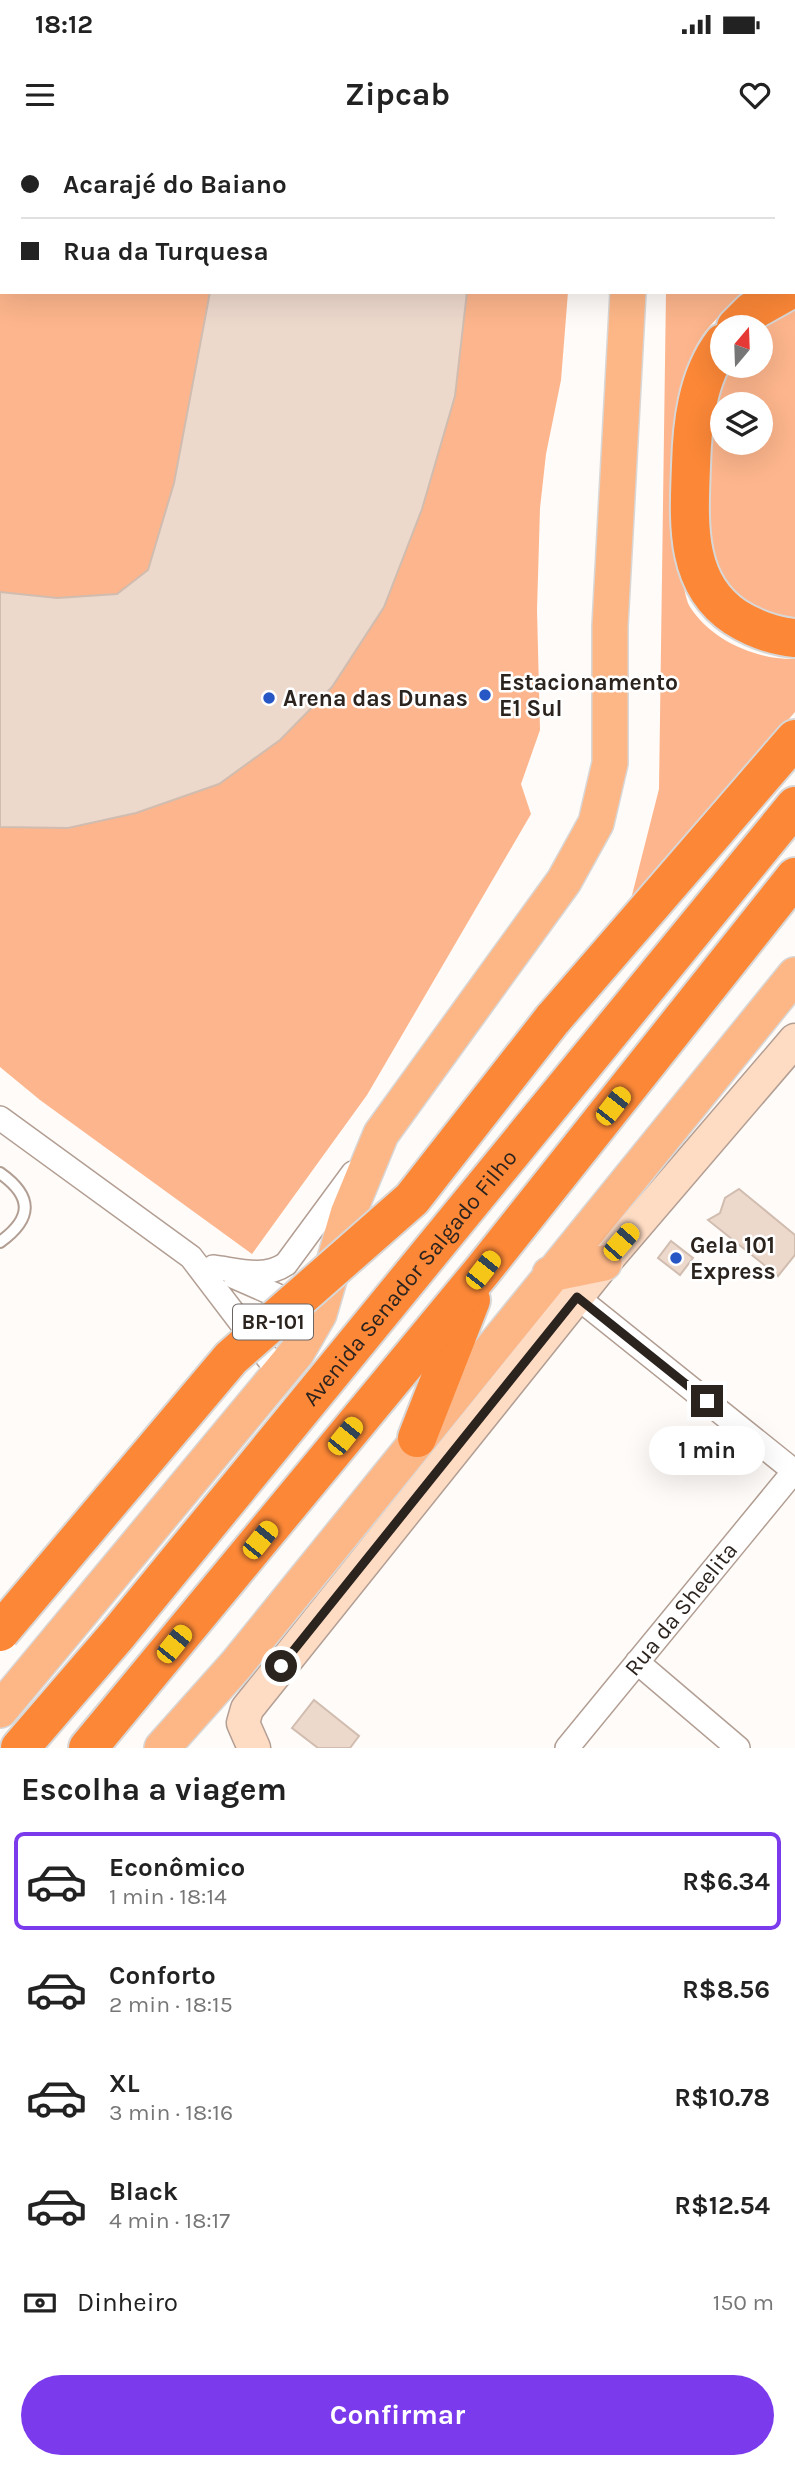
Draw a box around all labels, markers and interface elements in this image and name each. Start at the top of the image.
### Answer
text: 18:12 [35,9,93,40]
icon: menu [21,76,59,114]
text: Zipcab [345,76,450,113]
icon: heart [736,76,774,114]
text: Acarajé do Baiano [63,169,287,200]
text: Rua da Turquesa [63,236,269,267]
north arrow [710,315,774,378]
map controls [710,315,773,455]
button: layers [710,392,773,455]
place label: Estacionamento E1 Sul [499,669,678,722]
place label: Arena das Dunas [283,685,468,712]
marker: Estacionamento E1 Sul [477,687,493,703]
marker: Arena das Dunas [261,690,277,706]
car [592,1083,635,1129]
street label: Avenida Senador Salgado Filho [297,1144,522,1411]
car [600,1219,643,1265]
place label: Gela 101 Express [690,1232,776,1285]
car [462,1247,505,1293]
marker: Gela 101 Express [668,1250,684,1266]
road number: BR-101 [233,1304,313,1340]
route end [691,1385,723,1417]
car [324,1413,367,1459]
callout: 1 min [649,1426,765,1474]
text: 1 min [678,1437,736,1464]
car [239,1517,282,1563]
street label: Rua da Sheelita [619,1537,743,1681]
car [153,1621,196,1667]
route start [265,1650,297,1682]
text: Escolha a viagem [21,1771,287,1808]
icon: car [25,1850,88,1913]
text: Econômico [109,1852,245,1883]
text: R$6.34 [682,1866,770,1897]
text: 1 min · 18:14 [109,1883,227,1910]
icon: car [25,1958,88,2021]
text: Conforto [109,1960,216,1991]
text: R$8.56 [682,1974,770,2005]
text: 2 min · 18:15 [109,1991,233,2018]
icon: car [25,2066,88,2129]
text: XL [109,2068,140,2099]
text: R$10.78 [674,2082,770,2113]
text: 3 min · 18:16 [109,2099,233,2126]
icon: car [25,2174,88,2237]
text: Black [109,2176,178,2207]
text: R$12.54 [674,2190,770,2221]
text: 4 min · 18:17 [109,2207,230,2234]
icon: cash [21,2284,59,2322]
text: Dinheiro [77,2287,178,2318]
text: 150 m [713,2289,774,2316]
button: Confirmar [21,2375,774,2455]

